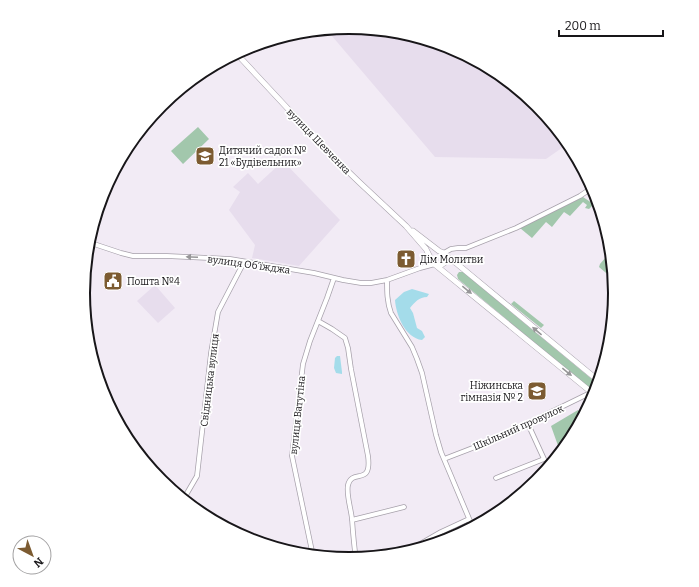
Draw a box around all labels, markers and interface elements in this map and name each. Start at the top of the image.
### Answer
scale bar [559,12,663,38]
text: 200 m [565,19,601,33]
street label: вулиця Шевченка [284,106,353,178]
school or university icon: Дитячий садок № 21 «Будівельник» [194,145,216,167]
place label: Дитячий садок № 21 «Будівельник» [219,145,307,169]
church icon: Дім Молитви [395,248,417,270]
street label: вулиця Обʼїжджа [207,252,292,277]
one-way arrow [185,254,198,260]
place label: Дім Молитви [420,254,484,266]
public building icon: Пошта №4 [102,270,124,292]
place label: Пошта №4 [127,276,180,288]
one-way arrow [461,286,472,295]
one-way arrow [532,326,543,335]
street label: Свідницька вулиця [198,332,222,427]
one-way arrow [562,368,573,377]
street label: вулиця Ватутіна [288,375,308,455]
place label: Ніжинська гімназія № 2 [461,380,524,404]
school or university icon: Ніжинська гімназія № 2 [526,380,548,402]
street label: Шкільний провулок [471,402,566,453]
north arrow [12,535,52,575]
text: N [30,554,46,570]

